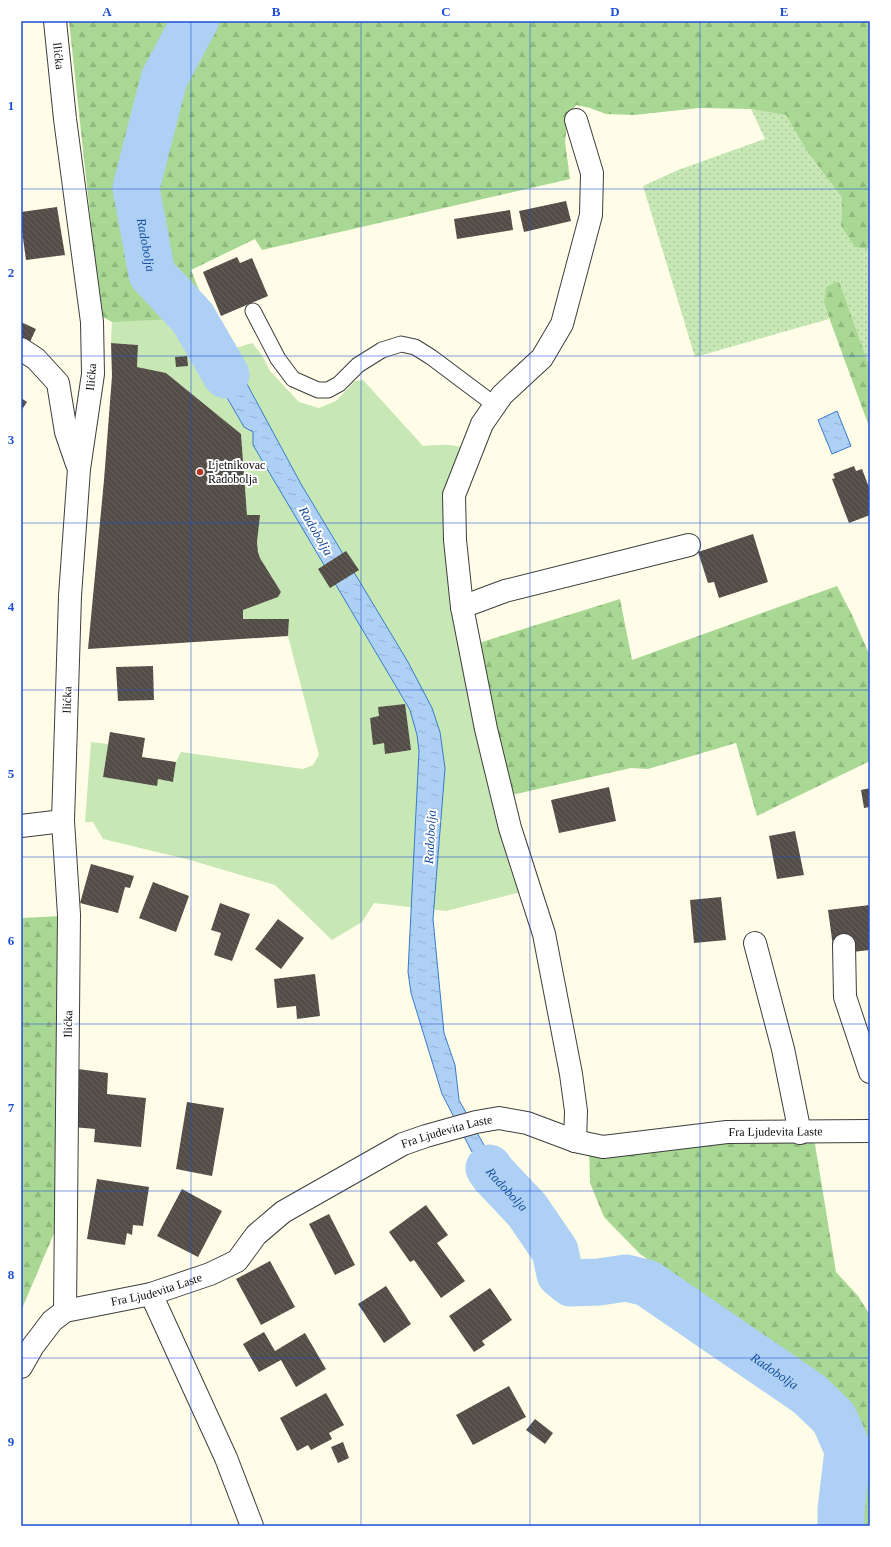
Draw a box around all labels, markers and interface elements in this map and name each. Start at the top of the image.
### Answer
text: A [102,4,112,19]
text: B [272,4,281,19]
text: C [441,4,451,19]
text: D [610,4,620,19]
text: E [780,4,788,19]
street label: Ilićka [50,42,67,71]
text: 1 [8,98,14,113]
water label: Radobolja [134,216,159,273]
text: 2 [8,265,14,280]
street label: Ilićka [83,362,99,391]
text: 3 [8,432,15,447]
place label: Ljetnikovac Radobolja [208,458,265,486]
marker: Ljetnikovac Radobolja [195,467,205,477]
water label: Radobolja [295,503,336,559]
text: 4 [8,599,15,614]
street label: Ilićka [60,685,74,714]
text: 5 [8,766,15,781]
water label: Radobolja [421,809,439,865]
text: 6 [8,933,15,948]
street label: Ilićka [61,1010,75,1038]
text: 7 [8,1100,15,1115]
street label: Fra Ljudevita Laste [399,1112,493,1151]
street label: Fra Ljudevita Laste [729,1124,823,1139]
water label: Radobolja [483,1164,532,1214]
text: 8 [8,1267,15,1282]
street label: Fra Ljudevita Laste [110,1270,204,1309]
water label: Radobolja [747,1349,802,1392]
text: 9 [8,1434,15,1449]

